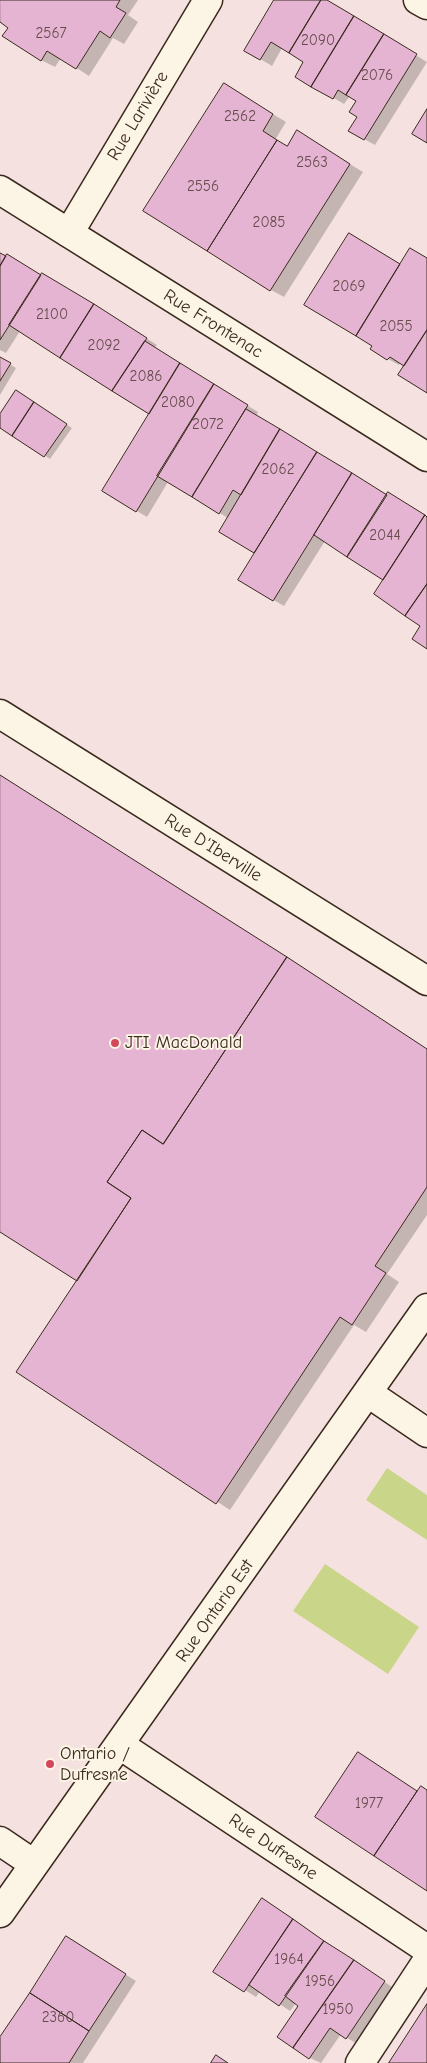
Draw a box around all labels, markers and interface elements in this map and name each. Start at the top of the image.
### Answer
house number: 2567 [35,25,67,43]
house number: 2090 [301,32,335,50]
street label: Rue Larivière [103,67,173,165]
house number: 2076 [361,67,393,85]
house number: 2562 [224,108,256,126]
house number: 2563 [296,154,328,172]
house number: 2556 [187,178,219,196]
house number: 2085 [253,214,285,232]
house number: 2069 [332,278,366,296]
street label: Rue Frontenac [159,285,267,363]
house number: 2100 [36,306,68,324]
house number: 2055 [379,318,413,336]
house number: 2092 [88,337,120,355]
house number: 2086 [130,368,162,386]
house number: 2080 [161,394,195,412]
house number: 2072 [192,416,224,434]
house number: 2062 [262,461,294,479]
house number: 2044 [369,527,401,545]
street label: Rue D'Iberville [160,809,266,887]
place label: JTI MacDonald [125,1032,242,1054]
marker: JTI MacDonald [109,1037,121,1049]
street label: Rue Ontario Est [172,1555,258,1667]
place label: Ontario / Dufresne [60,1743,130,1786]
marker: Ontario / Dufresne [44,1758,56,1770]
house number: 1977 [355,1795,383,1813]
street label: Rue Dufresne [224,1809,322,1885]
house number: 1964 [274,1951,304,1969]
house number: 1956 [305,1973,335,1991]
house number: 1950 [322,2001,354,2019]
house number: 2360 [42,2009,74,2027]

